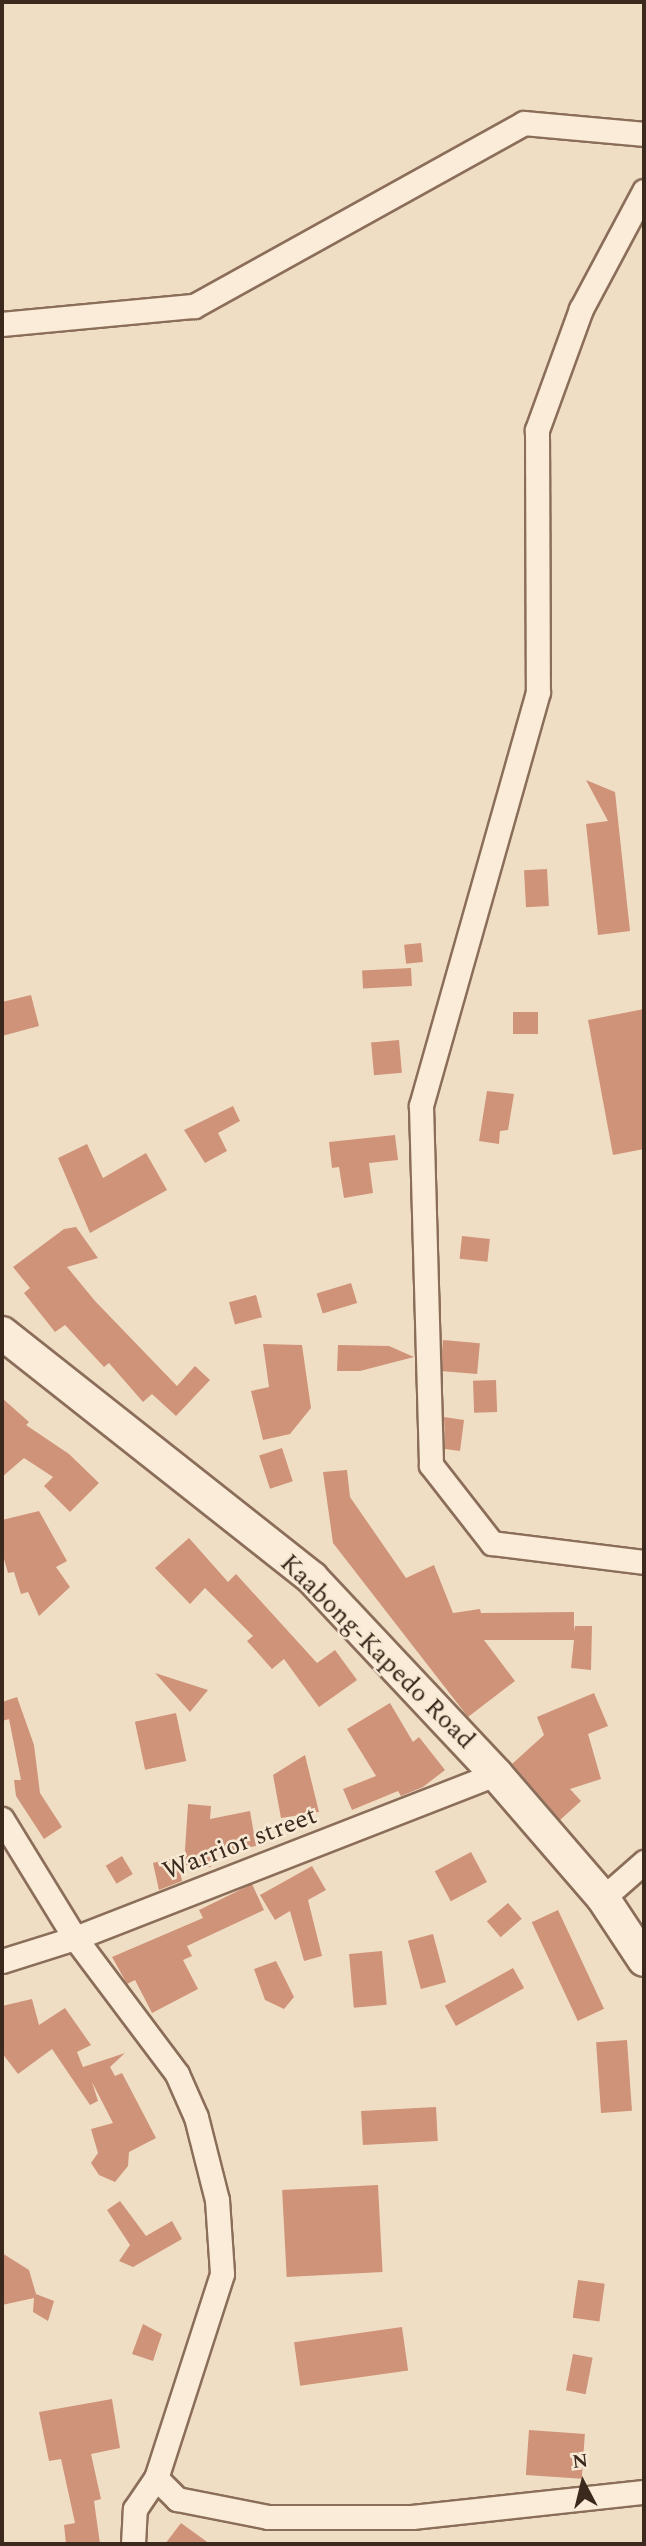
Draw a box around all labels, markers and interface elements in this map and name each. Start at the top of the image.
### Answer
street label: Kaabong-Kapedo Road [273,1548,481,1756]
street label: Warrior street [159,1800,321,1888]
text: N [571,2446,590,2477]
north arrow [548,2448,618,2518]

